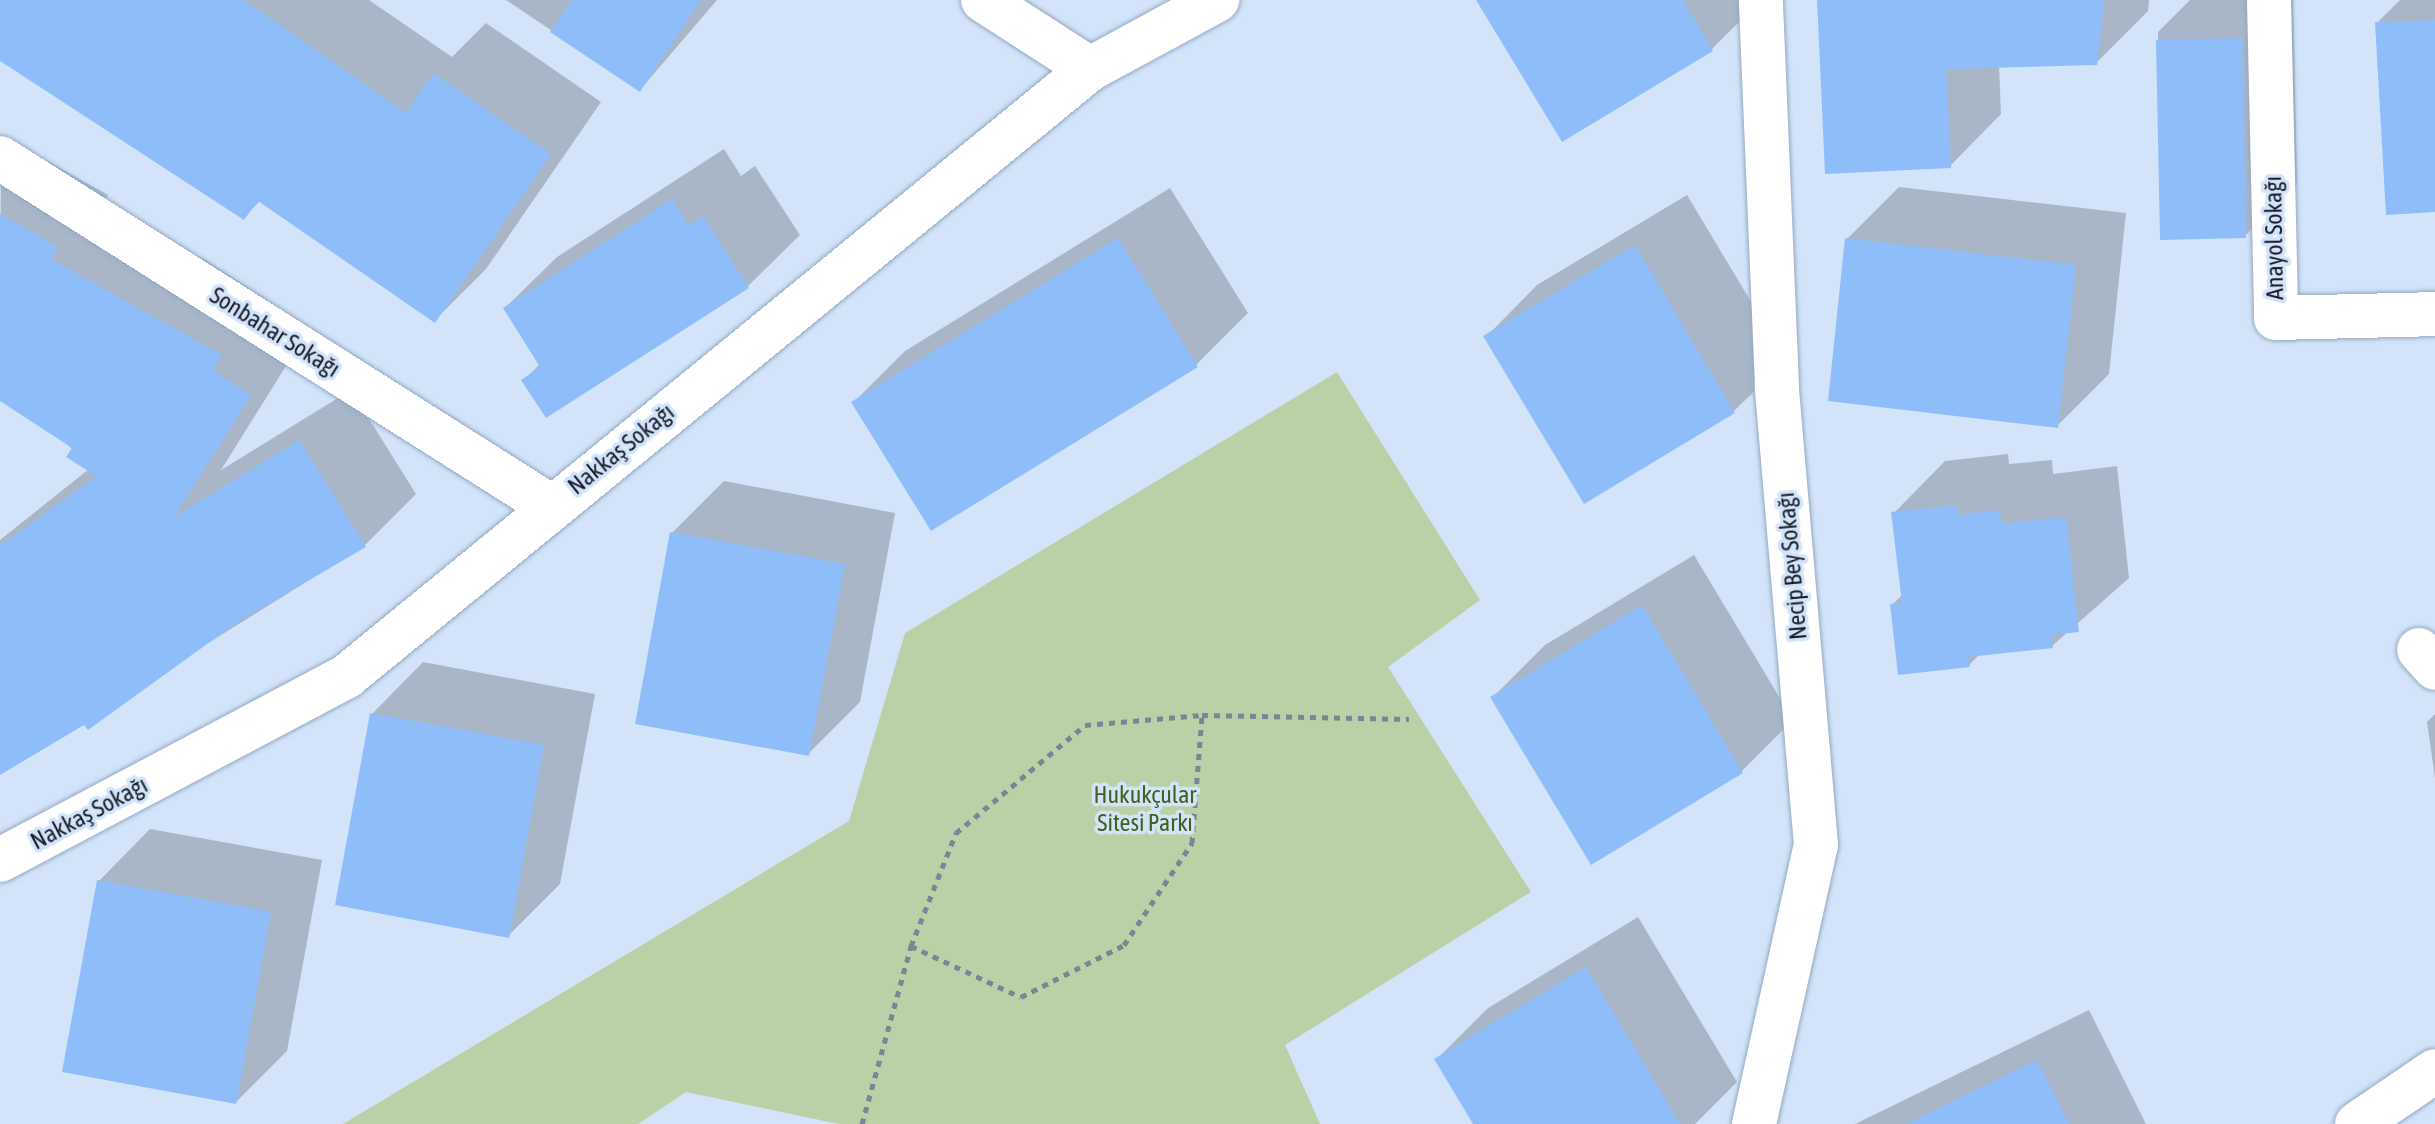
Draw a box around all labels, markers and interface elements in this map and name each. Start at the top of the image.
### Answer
street label: Anayol Sokağı [2259,176,2289,300]
street label: Sonbahar Sokağı [205,281,345,383]
street label: Nakkaş Sokağı [562,397,680,501]
street label: Necip Bey Sokağı [1771,491,1813,641]
street label: Nakkaş Sokağı [26,770,152,856]
park label: Hukukçular Sitesi Parkı [1094,781,1196,837]

